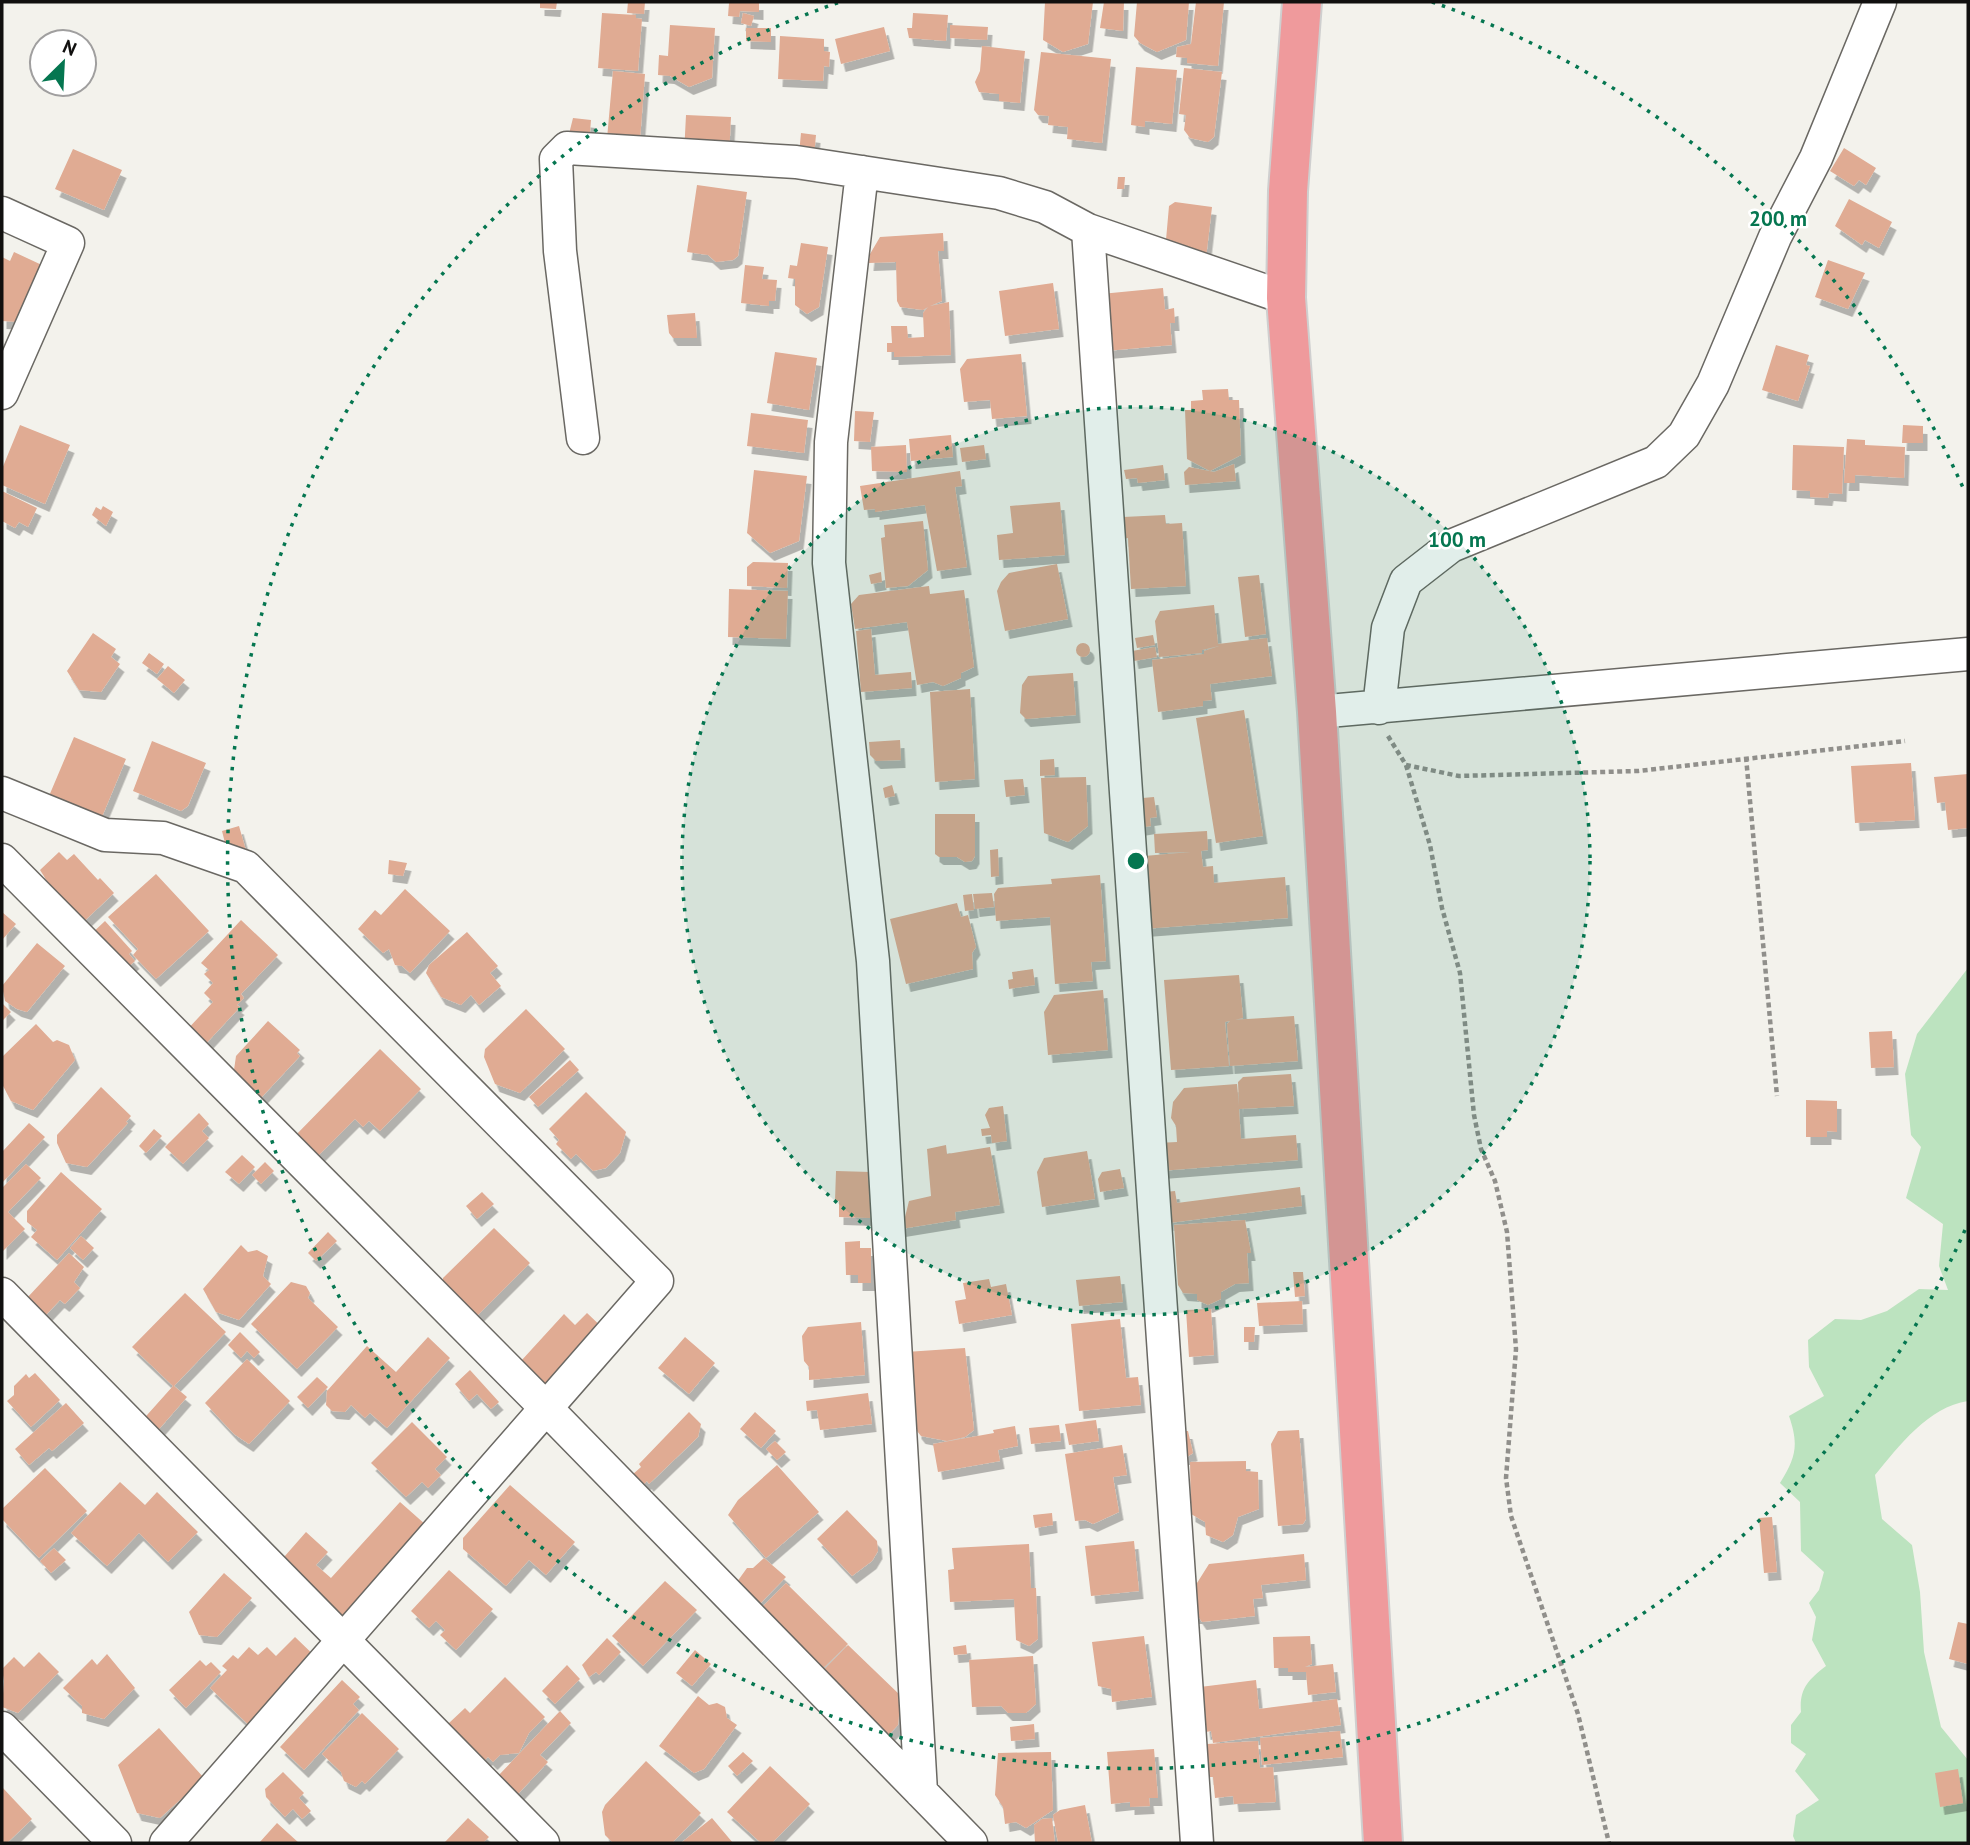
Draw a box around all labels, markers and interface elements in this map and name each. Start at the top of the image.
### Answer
north arrow [28,28,98,98]
text: N [59,34,80,61]
text: 200 m [1749,205,1807,232]
text: 100 m [1428,526,1486,553]
centre of rings [1124,849,1148,873]

